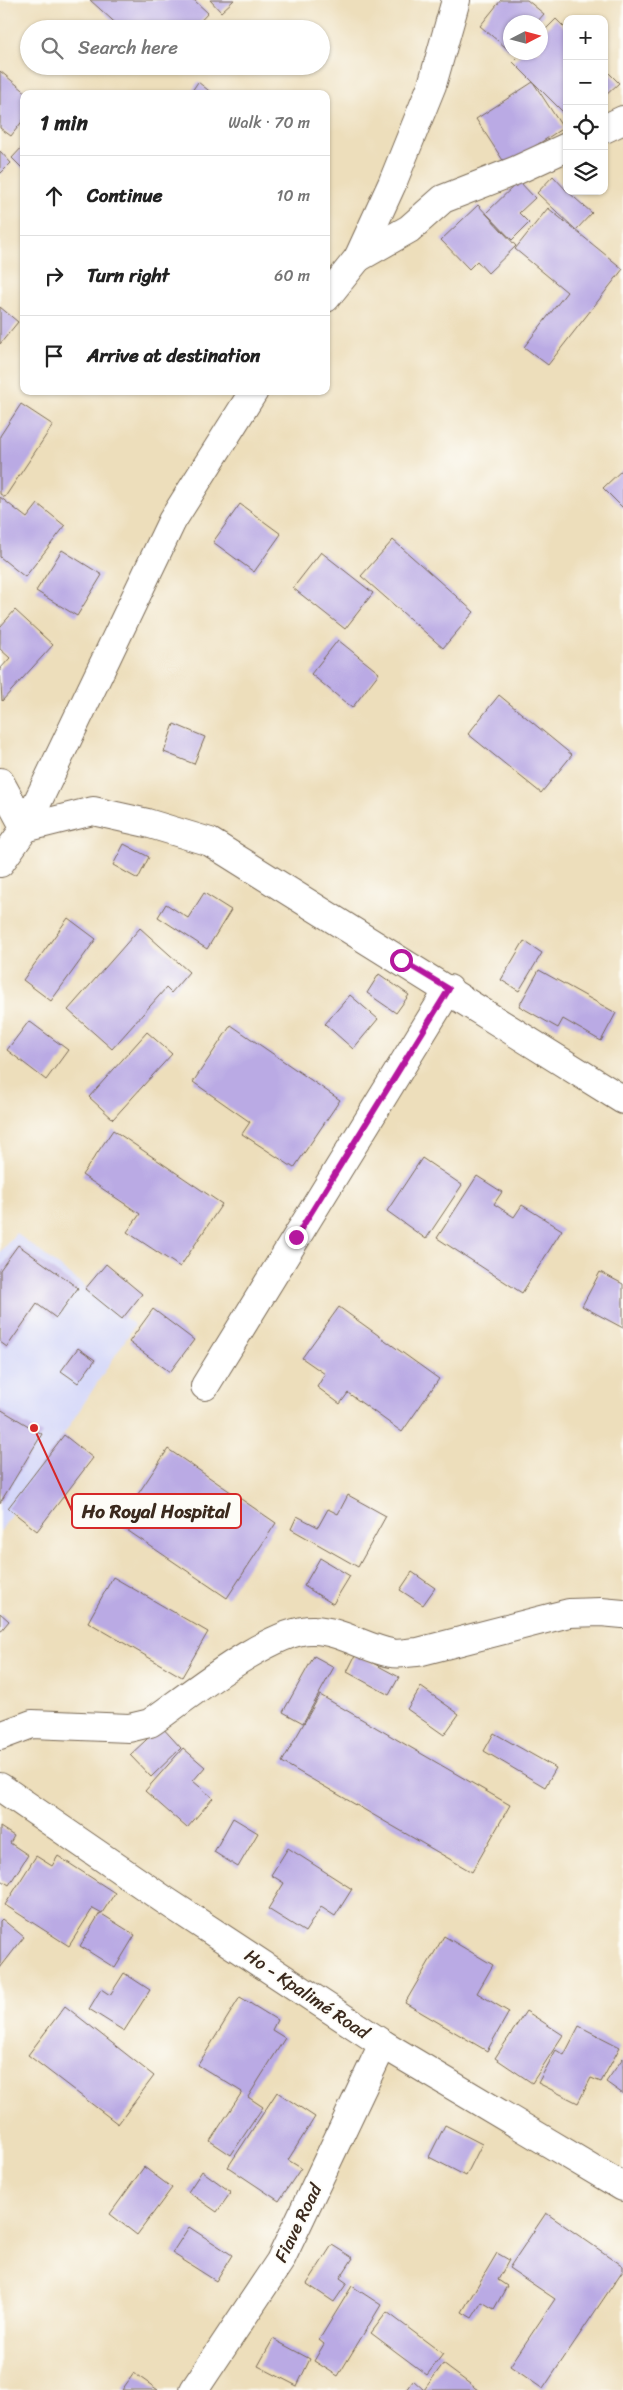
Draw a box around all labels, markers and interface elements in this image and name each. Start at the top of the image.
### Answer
north arrow [503,15,548,60]
map controls [563,15,608,195]
button: + [563,15,608,60]
search box [20,20,330,75]
text: Search here [78,31,178,64]
icon: search [38,34,66,62]
button: − [563,60,608,105]
text: 1 min [40,104,88,142]
button: locate [563,105,608,150]
text: Walk · 70 m [228,108,310,137]
button: layers [563,150,608,195]
text: Continue [87,179,163,212]
text: 10 m [277,181,310,210]
icon: ahead [40,182,68,210]
text: Turn right [87,259,169,292]
text: 60 m [274,261,310,290]
icon: right [40,262,68,290]
text: Arrive at destination [87,339,260,372]
icon: arrive [40,342,68,370]
route start [390,949,413,972]
route end [285,1226,308,1249]
callout: Ho Royal Hospital [72,1494,241,1528]
text: Ho Royal Hospital [81,1495,231,1528]
street label: Ho - Kpalimé Road [238,1940,378,2049]
street label: Fiave Road [265,2177,331,2268]

